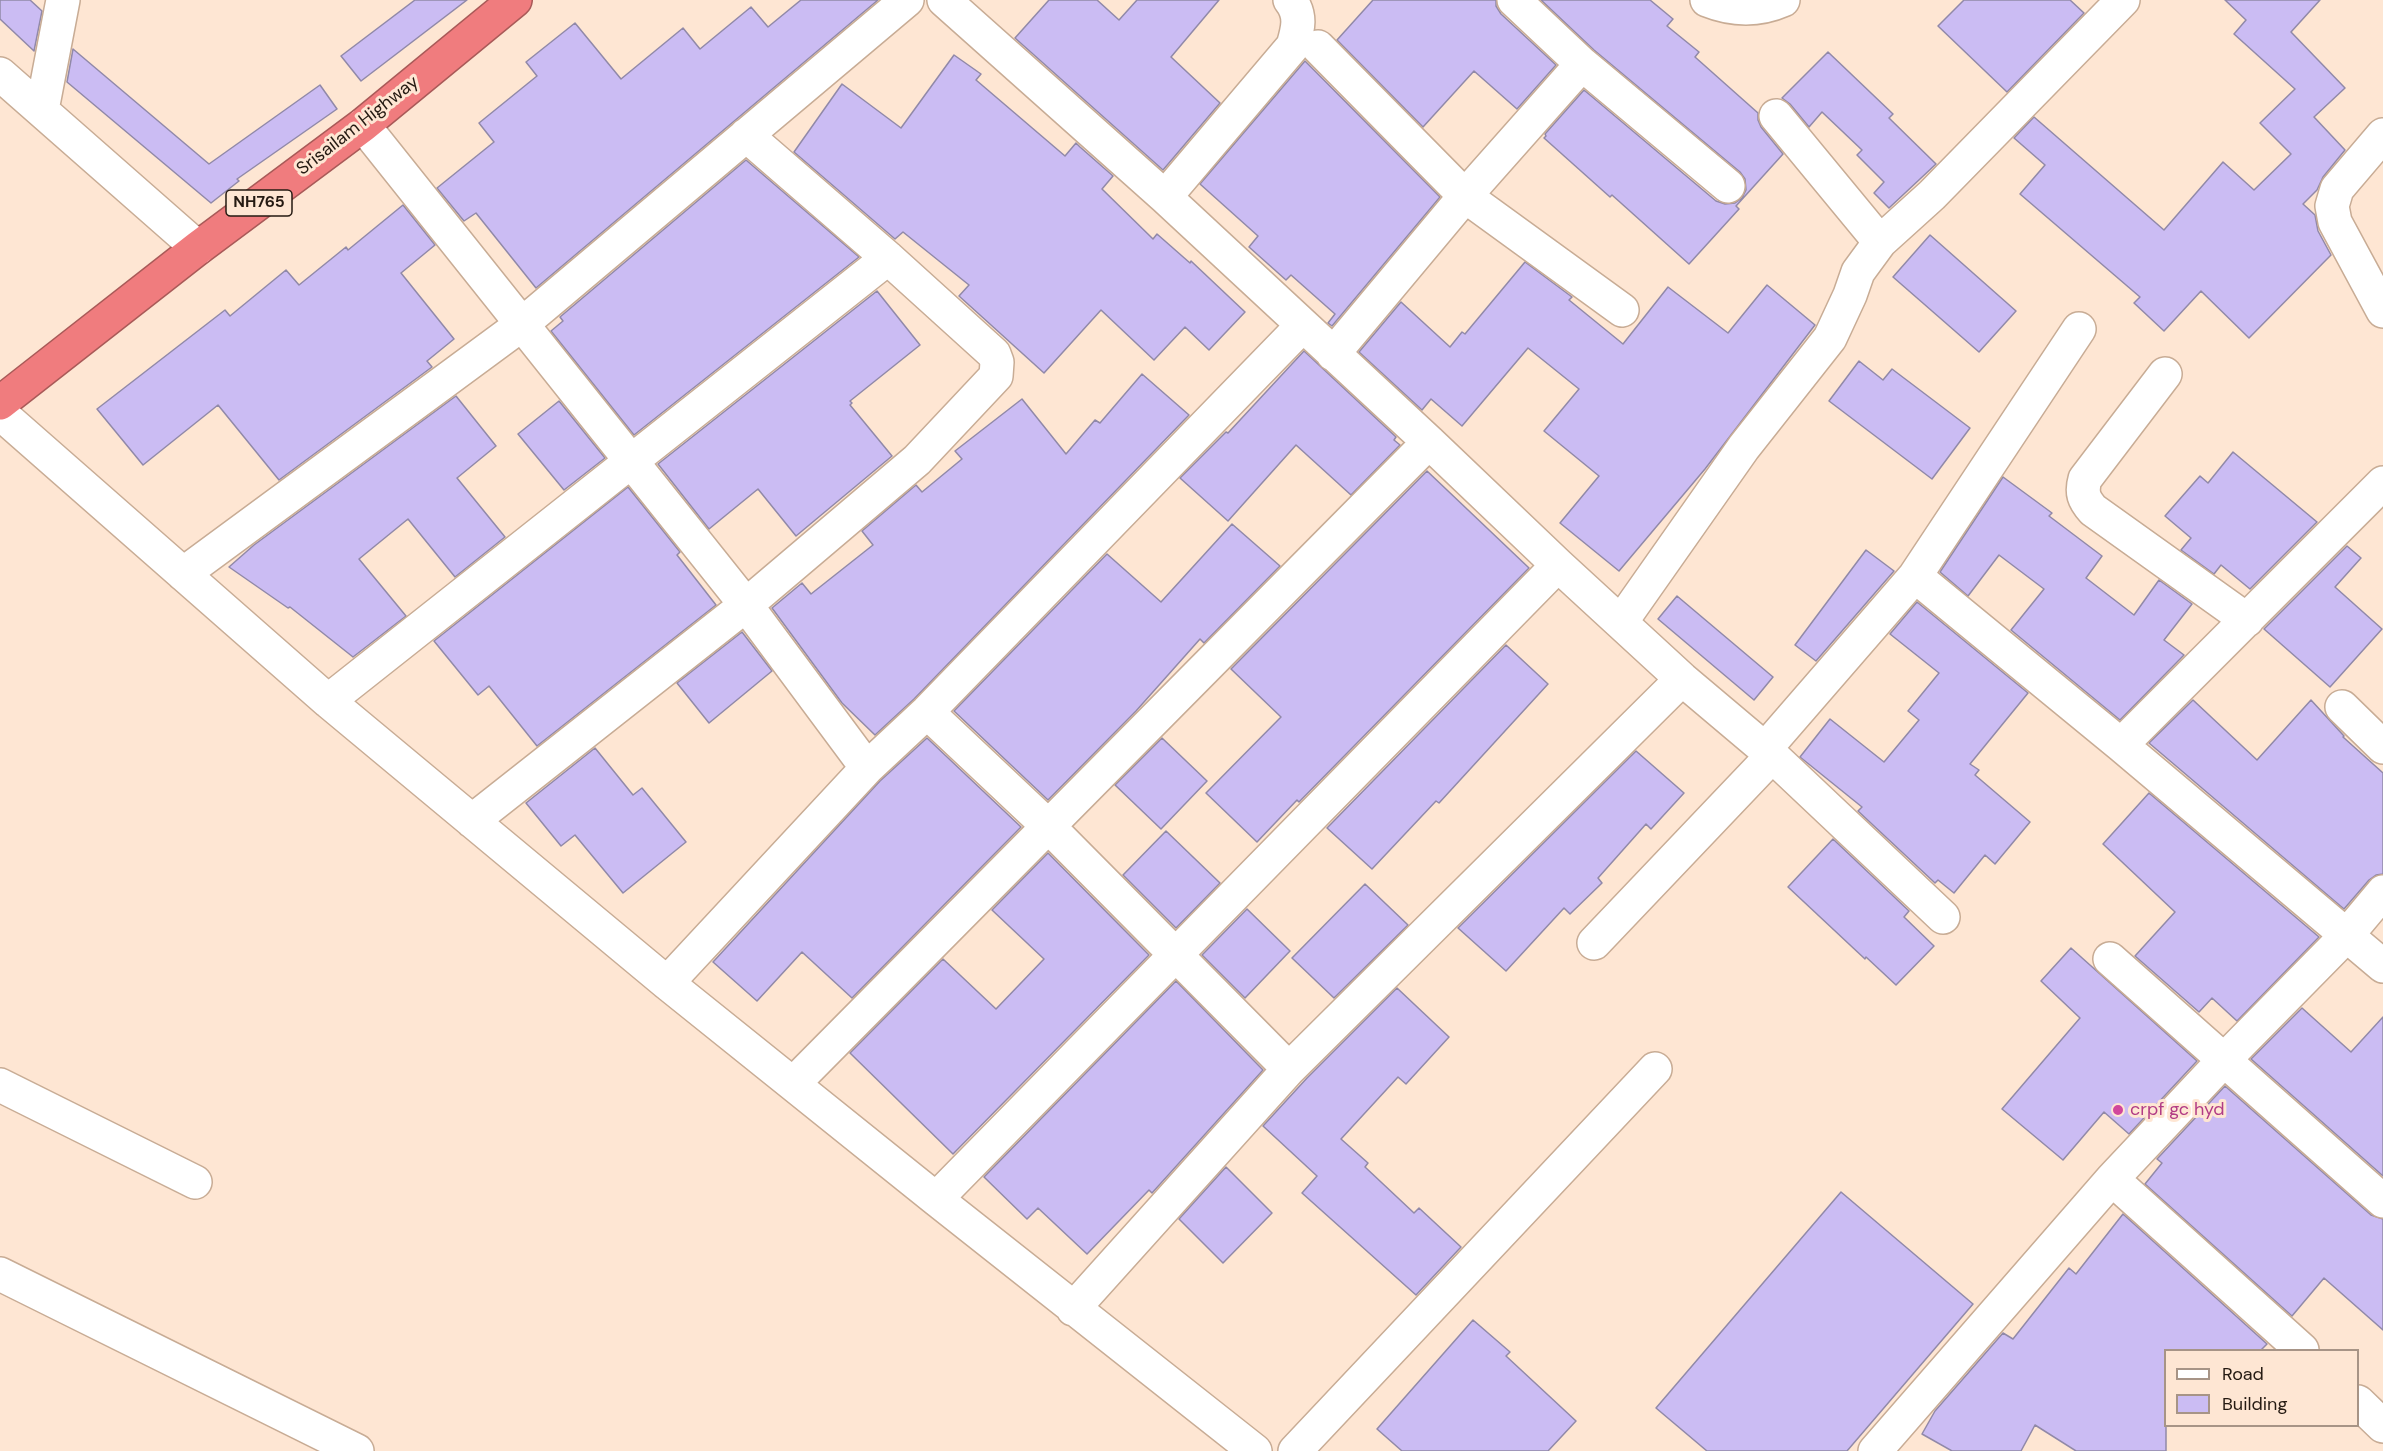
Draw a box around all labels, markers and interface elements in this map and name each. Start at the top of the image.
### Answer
street label: Srisailam Highway [293,72,423,180]
road number: NH765 [226,190,292,216]
place label: crpf gc hyd [2130,1099,2224,1121]
marker: crpf gc hyd [2111,1103,2125,1117]
legend [2164,1349,2359,1427]
text: Road [2222,1362,2264,1386]
text: Building [2222,1392,2287,1416]

